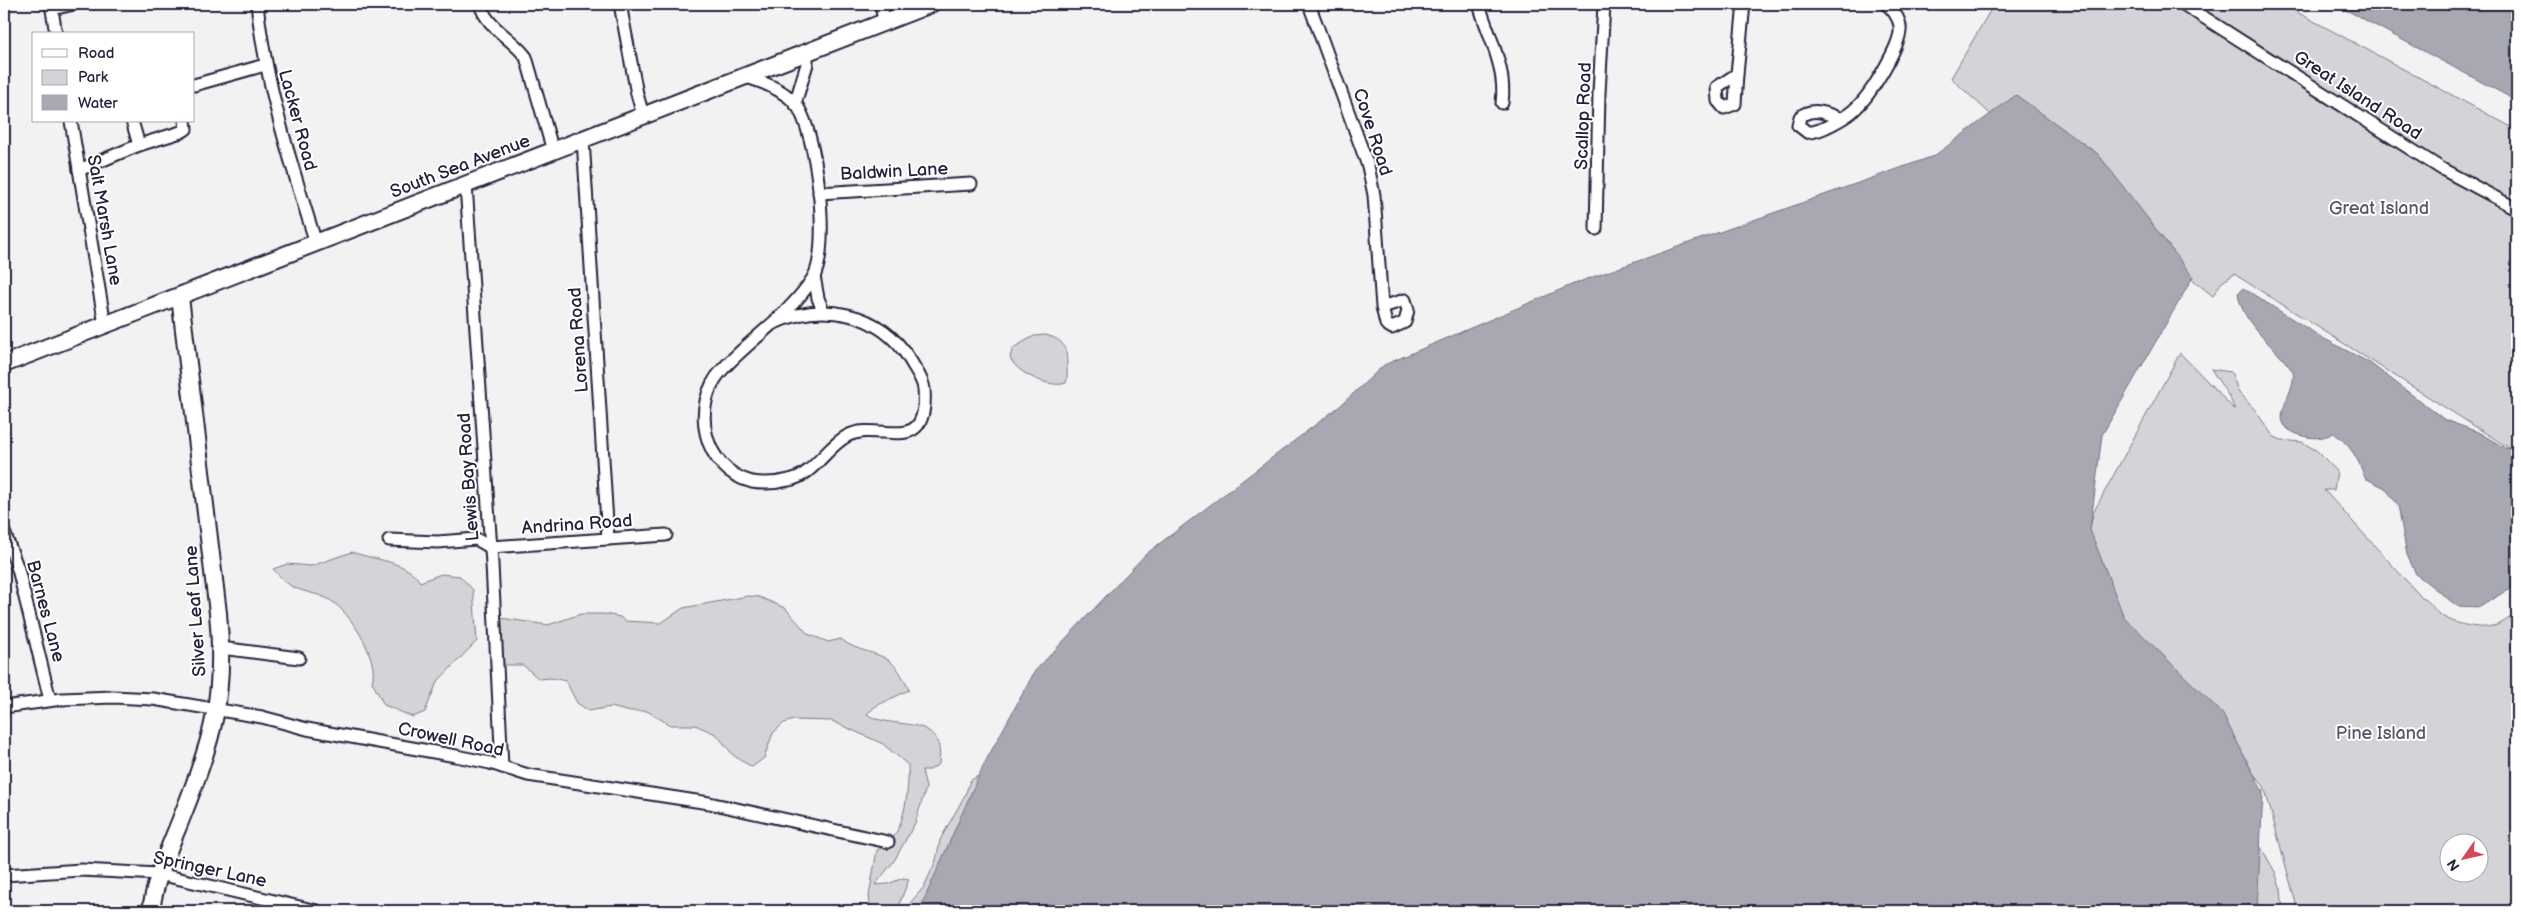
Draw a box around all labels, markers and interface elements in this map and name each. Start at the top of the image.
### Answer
legend [32,32,195,122]
text: Road [78,44,114,63]
street label: Great Island Road [2290,46,2426,145]
street label: Scallop Road [1571,62,1596,170]
street label: Lacker Road [274,67,321,173]
text: Park [78,68,109,87]
street label: Cove Road [1349,86,1396,178]
text: Water [78,94,118,113]
street label: South Sea Avenue [387,130,533,203]
street label: Salt Marsh Lane [83,153,126,287]
street label: Baldwin Lane [839,158,949,185]
park label: Great Island [2329,198,2429,219]
street label: Lorena Road [564,287,593,393]
street label: Lewis Bay Road [454,412,483,542]
street label: Andrina Road [521,510,633,539]
street label: Silver Leaf Lane [180,544,211,677]
street label: Barnes Lane [22,558,69,665]
street label: Crowell Road [396,718,506,761]
park label: Pine Island [2336,723,2426,744]
north arrow [2438,832,2488,882]
street label: Springer Lane [151,847,269,892]
text: N [2444,856,2464,874]

